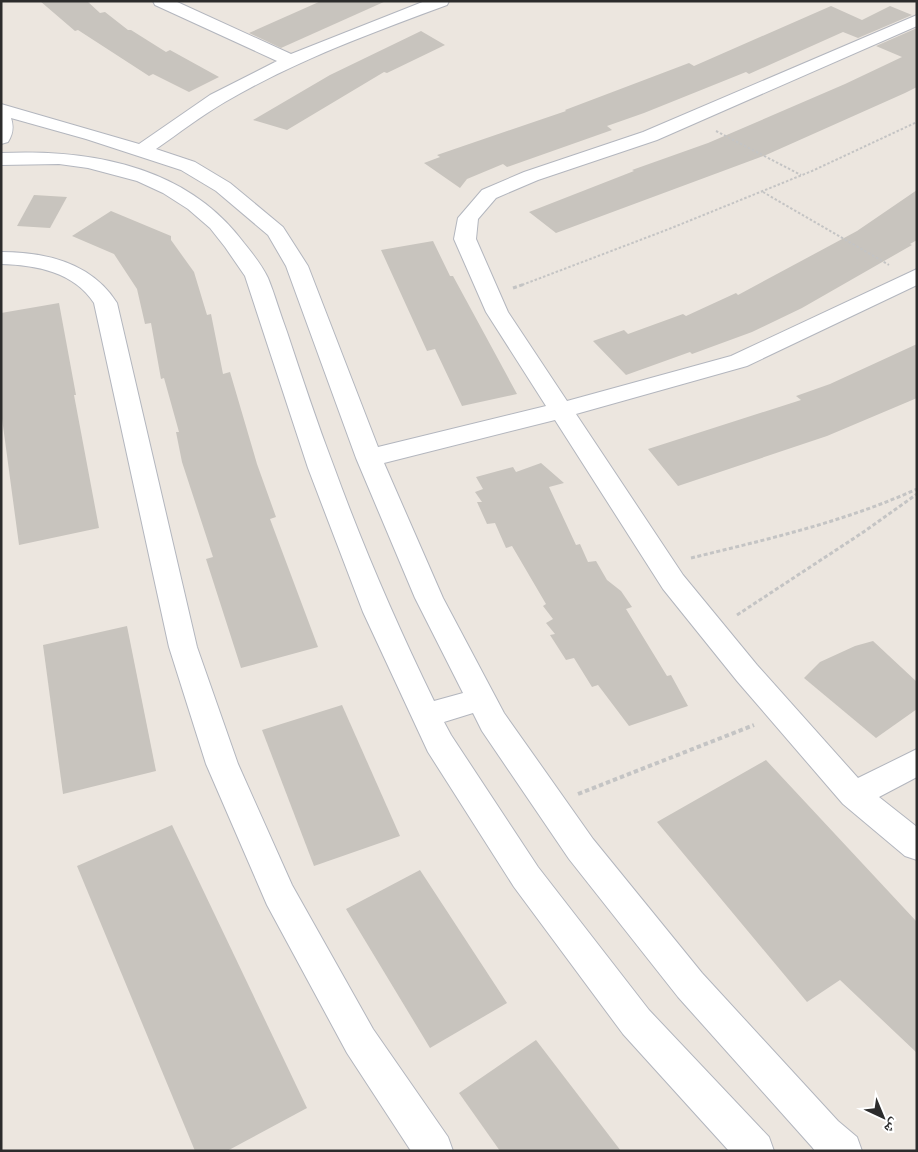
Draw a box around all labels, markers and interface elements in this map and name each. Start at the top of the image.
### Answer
north arrow [858,1092,908,1142]
text: ش [880,1115,904,1138]

